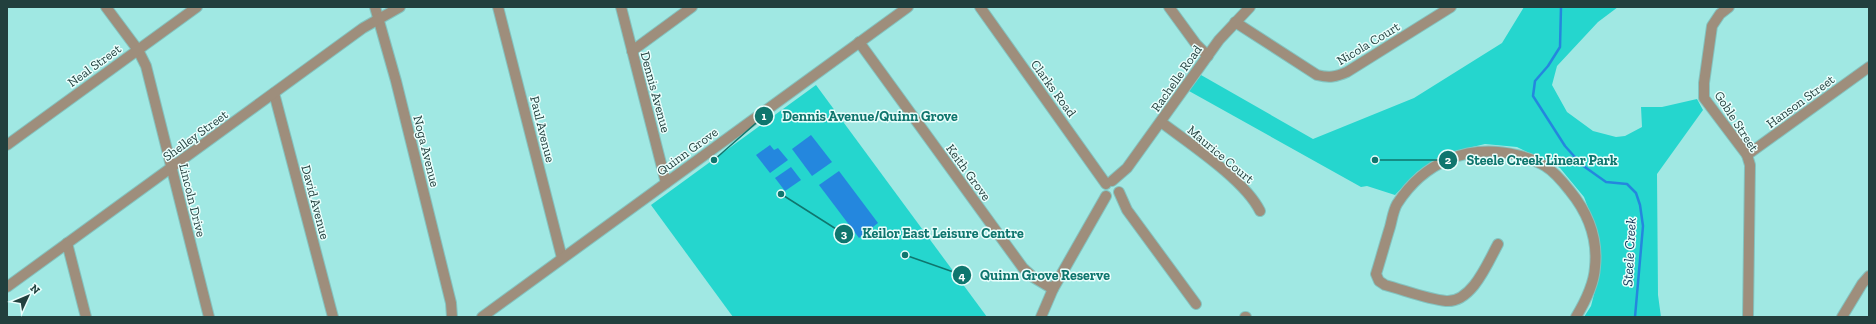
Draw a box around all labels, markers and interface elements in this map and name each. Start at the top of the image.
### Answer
street label: Nicola Court [1334,19,1403,68]
street label: Neal Street [65,41,124,90]
street label: Rachelle Road [1148,42,1205,114]
street label: Dennis Avenue [637,50,674,134]
street label: Clarks Road [1028,57,1079,120]
street label: Hanson Street [1763,72,1837,131]
street label: Goble Street [1711,88,1762,155]
street label: Paul Avenue [527,94,558,164]
callout: Dennis Avenue/Quinn Grove [754,103,966,129]
street label: Shelley Street [160,107,231,164]
text: Dennis Avenue/Quinn Grove [782,108,958,125]
text: 1 [762,109,767,123]
street label: Noga Avenue [410,114,443,188]
street label: Maurice Court [1185,122,1257,187]
street label: Quinn Grove [654,124,721,179]
street label: Keith Grove [943,141,994,203]
callout: Steele Creek Linear Park [1438,147,1626,173]
text: Steele Creek Linear Park [1466,152,1618,169]
text: 2 [1445,153,1452,167]
street label: Lincoln Drive [176,162,209,238]
street label: David Avenue [298,163,333,241]
water label: Steele Creek [1619,217,1640,287]
callout: Keilor East Leisure Centre [834,221,1032,247]
text: Keilor East Leisure Centre [862,225,1024,242]
text: 3 [841,227,848,241]
callout: Quinn Grove Reserve [952,262,1118,288]
text: Quinn Grove Reserve [980,267,1110,284]
text: 4 [959,269,966,283]
north arrow [8,276,48,316]
text: N [27,282,43,297]

